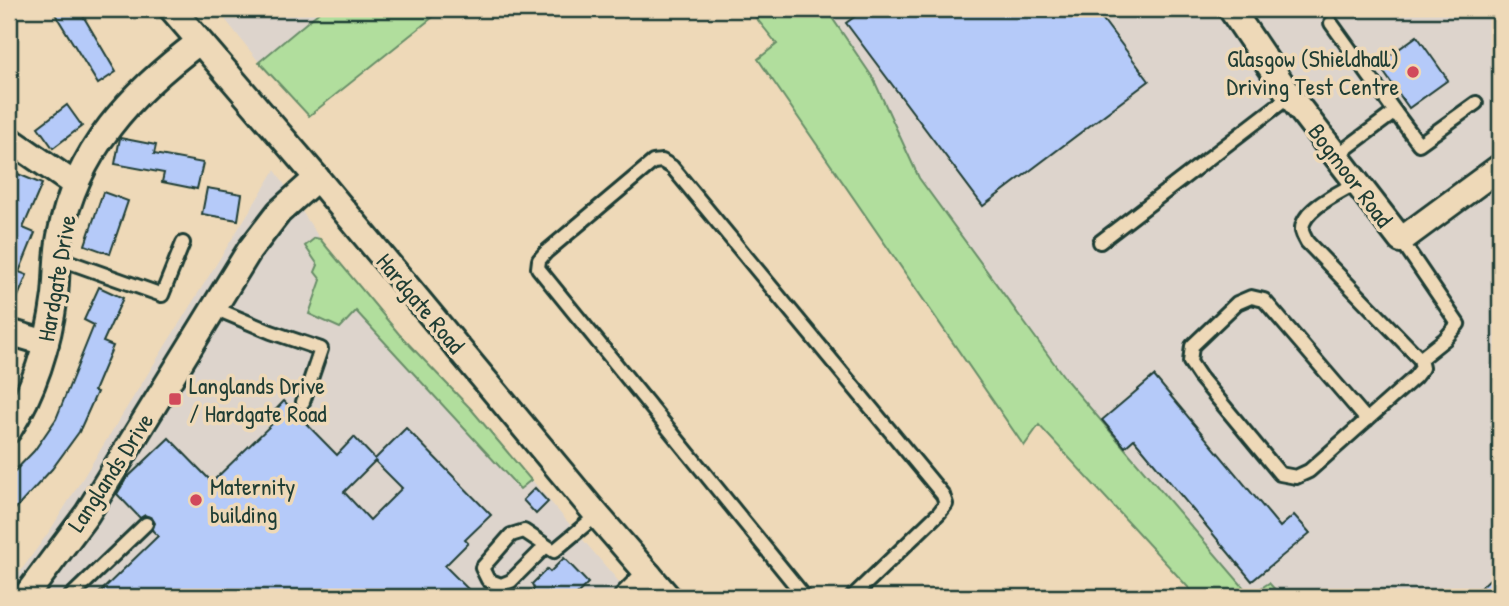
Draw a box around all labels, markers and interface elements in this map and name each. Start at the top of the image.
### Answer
place label: Glasgow (Shieldhall) Driving Test Centre [1227,42,1399,102]
marker: Glasgow (Shieldhall) Driving Test Centre [1405,64,1421,80]
street label: Bogmoor Road [1301,117,1401,233]
street label: Hardgate Drive [29,212,83,344]
street label: Hardgate Road [370,246,472,360]
place label: Langlands Drive / Hardgate Road [189,369,327,429]
marker: Langlands Drive / Hardgate Road [167,391,183,407]
street label: Langlands Drive [60,406,161,538]
place label: Maternity building [210,470,295,530]
marker: Maternity building [188,492,204,508]

